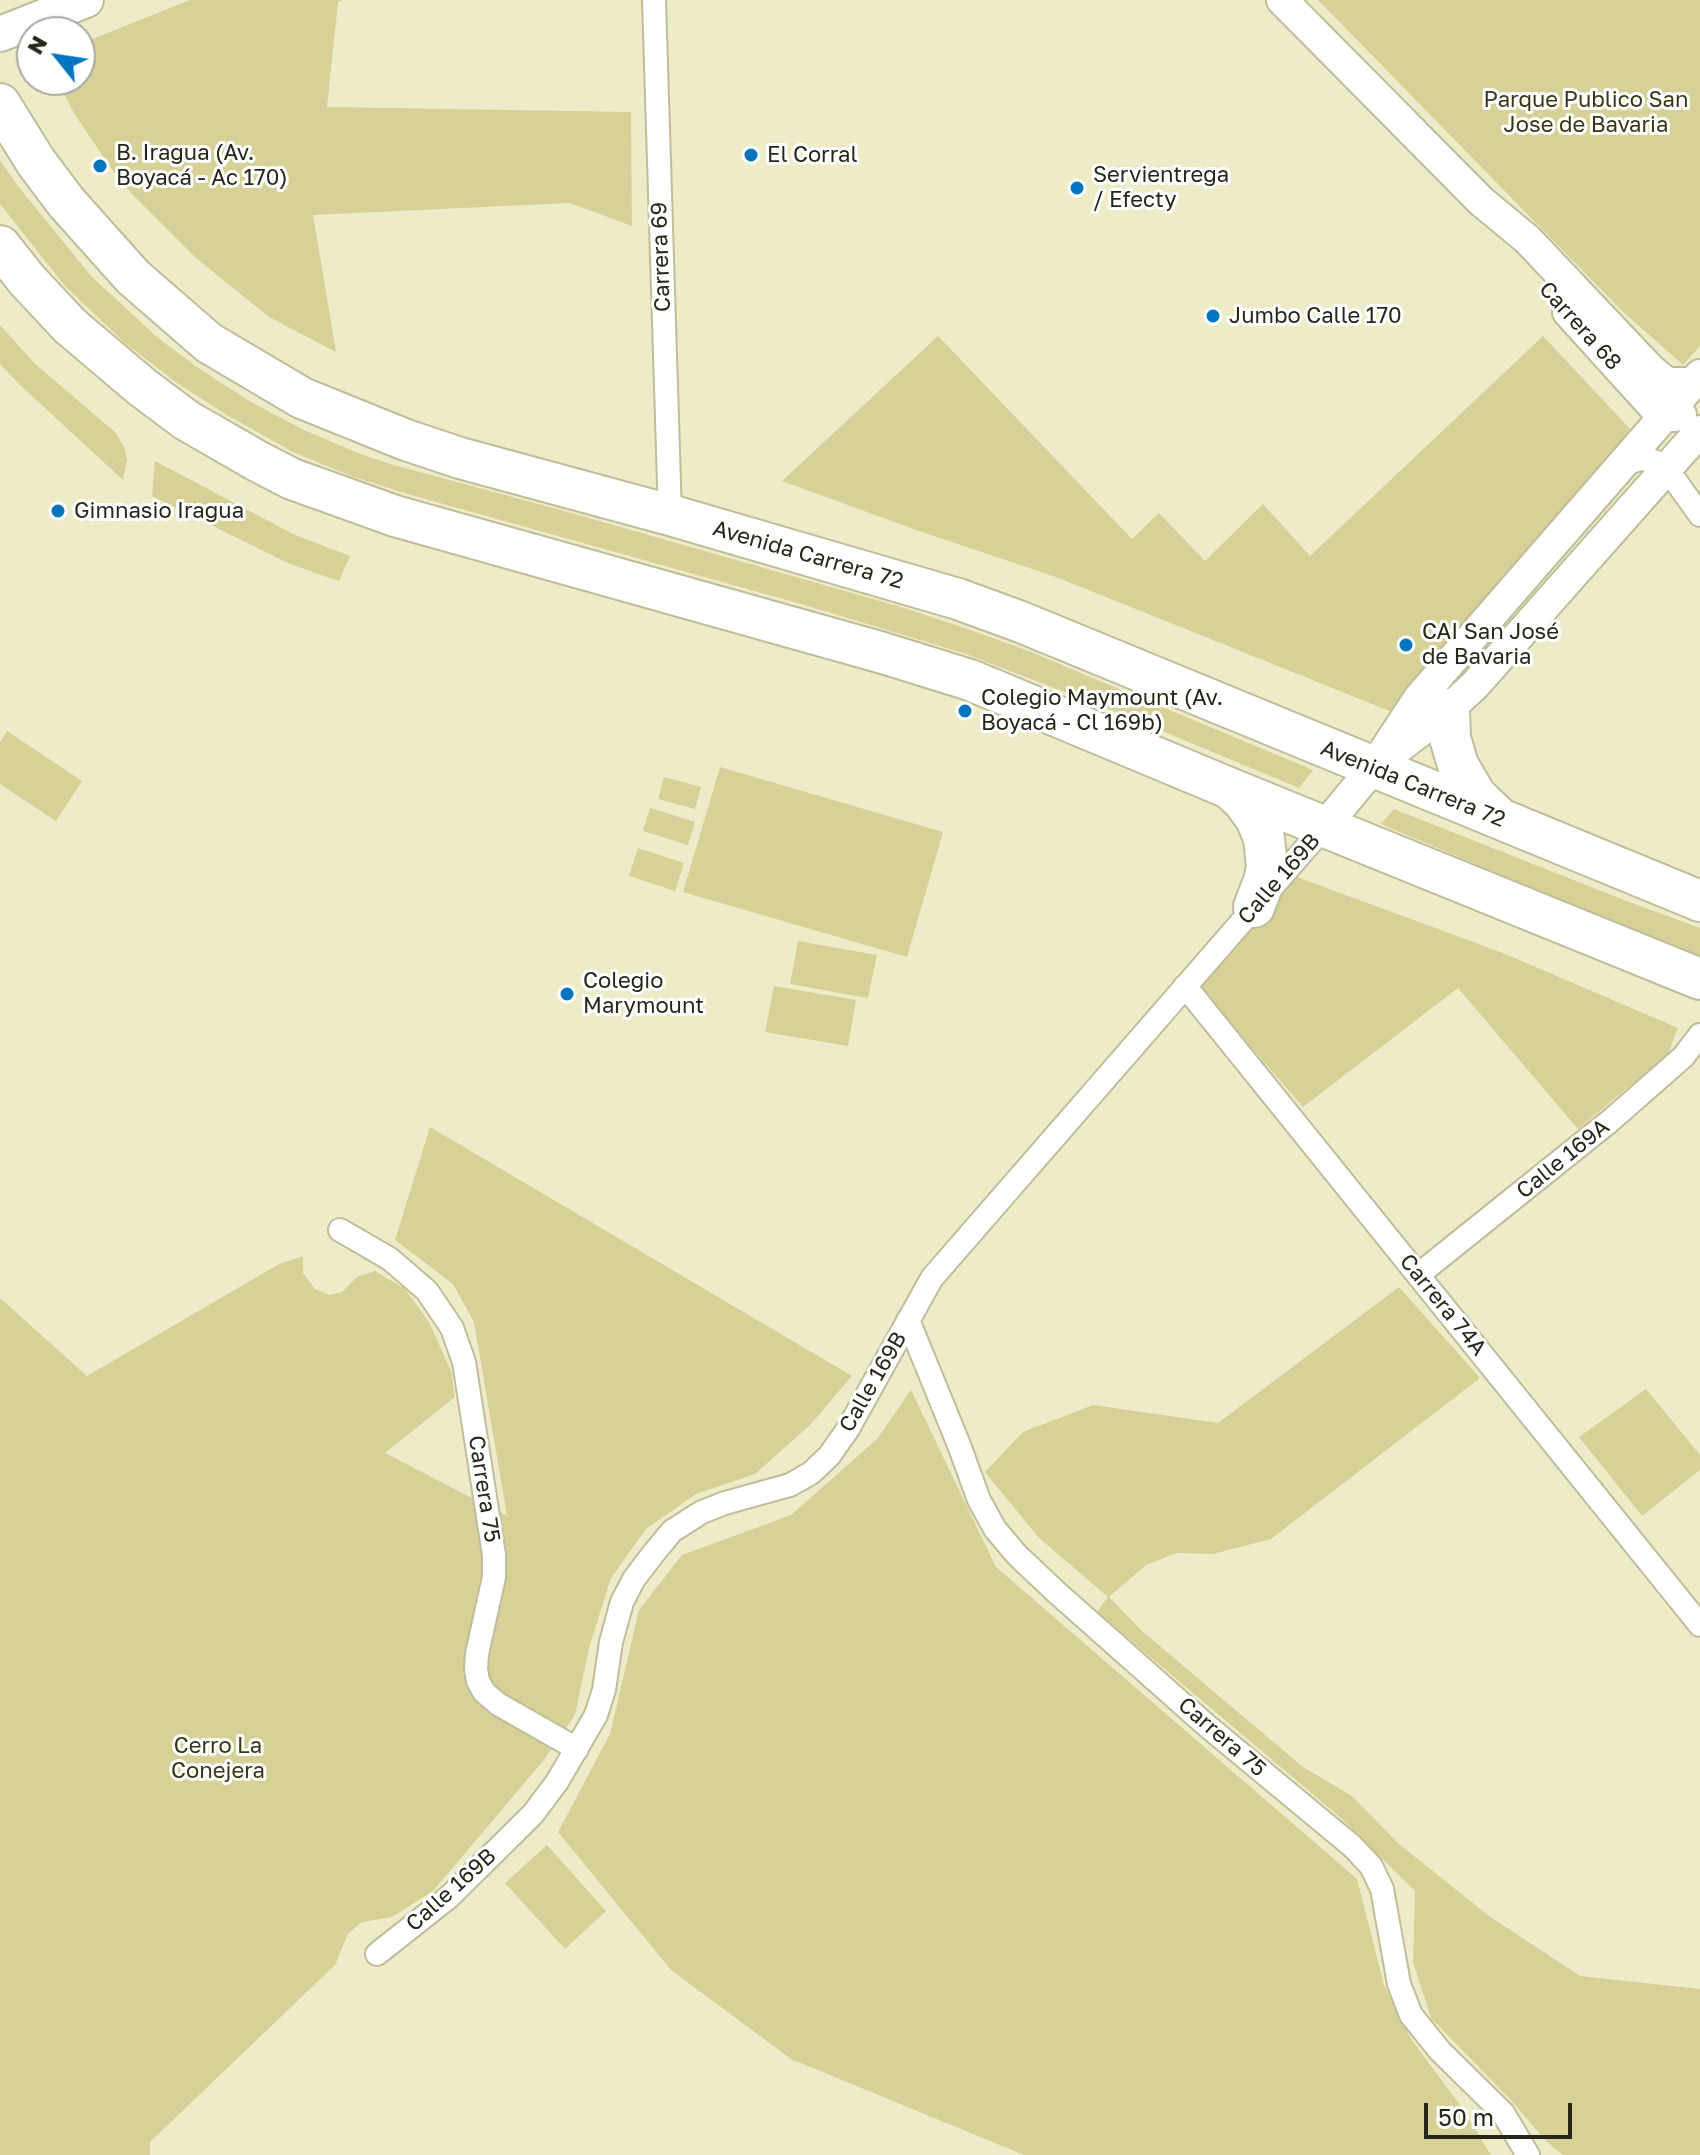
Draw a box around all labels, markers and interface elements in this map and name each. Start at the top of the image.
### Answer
north arrow [16,16,96,96]
text: N [21,31,52,59]
park label: Parque Publico San Jose de Bavaria [1484,87,1688,138]
place label: B. Iragua (Av. Boyacá - Ac 170) [116,140,288,192]
place label: El Corral [767,142,858,168]
marker: El Corral [742,146,760,164]
marker: B. Iragua (Av. Boyacá - Ac 170) [91,157,109,175]
place label: Servientrega / Efecty [1093,162,1229,214]
marker: Servientrega / Efecty [1068,179,1086,197]
street label: Carrera 69 [646,202,676,312]
street label: Carrera 68 [1533,276,1627,376]
place label: Jumbo Calle 170 [1229,303,1402,329]
marker: Jumbo Calle 170 [1204,307,1222,325]
place label: Gimnasio Iragua [74,498,244,524]
marker: Gimnasio Iragua [49,502,67,520]
street label: Avenida Carrera 72 [710,515,906,595]
place label: CAI San José de Bavaria [1422,619,1559,670]
marker: CAI San José de Bavaria [1397,636,1415,654]
place label: Colegio Maymount (Av. Boyacá - Cl 169b) [981,685,1223,736]
marker: Colegio Maymount (Av. Boyacá - Cl 169b) [956,702,974,720]
street label: Avenida Carrera 72 [1317,735,1509,833]
street label: Calle 169B [1232,828,1326,930]
place label: Colegio Marymount [583,968,704,1020]
marker: Colegio Marymount [558,985,576,1003]
street label: Calle 169A [1511,1114,1615,1204]
street label: Carrera 74A [1394,1249,1492,1361]
street label: Calle 169B [834,1327,912,1437]
street label: Carrera 75 [463,1434,505,1544]
street label: Carrera 75 [1173,1692,1271,1782]
park label: Cerro La Conejera [171,1733,265,1784]
street label: Calle 169B [401,1843,501,1937]
scale bar [1428,2087,1576,2137]
text: 50 m [1438,2102,1494,2131]

